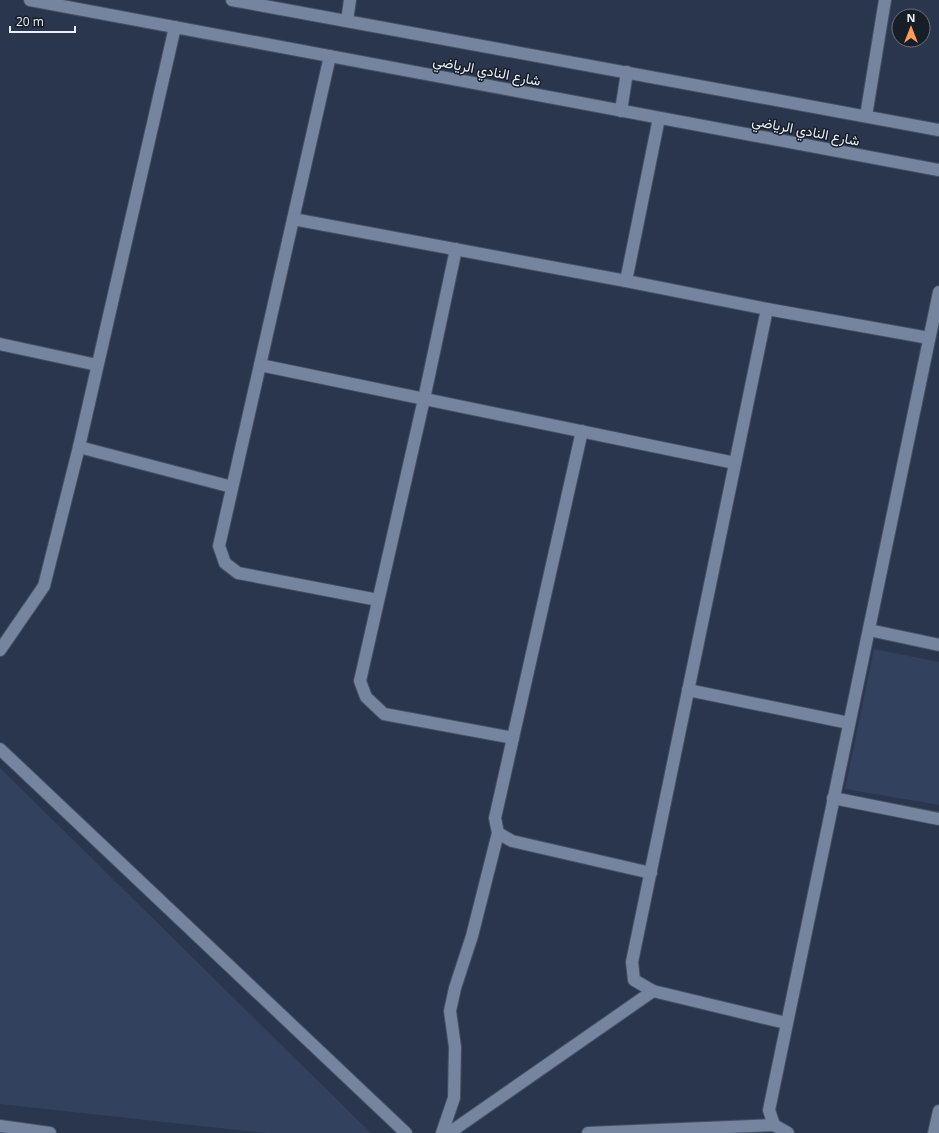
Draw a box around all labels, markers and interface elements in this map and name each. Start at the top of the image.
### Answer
scale bar [10,8,75,34]
north arrow [891,8,931,48]
text: N [907,10,915,25]
text: 20 m [16,13,44,30]
street label: شارع النادي الرياضي [431,50,542,93]
street label: شارع النادي الرياضي [750,110,861,153]

